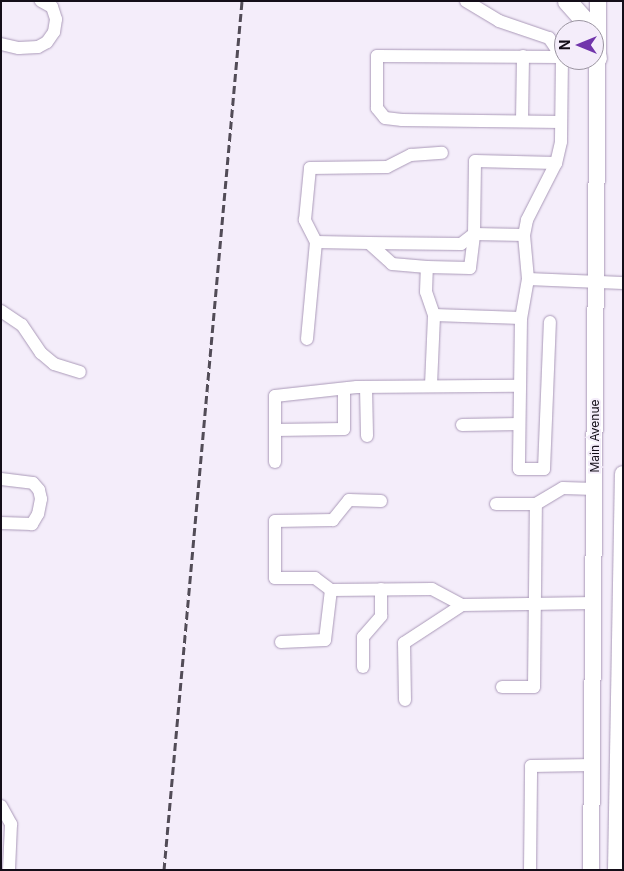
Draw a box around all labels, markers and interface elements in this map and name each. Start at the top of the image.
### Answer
north arrow [554,20,604,70]
text: N [556,40,573,50]
street label: Main Avenue [588,399,602,473]

